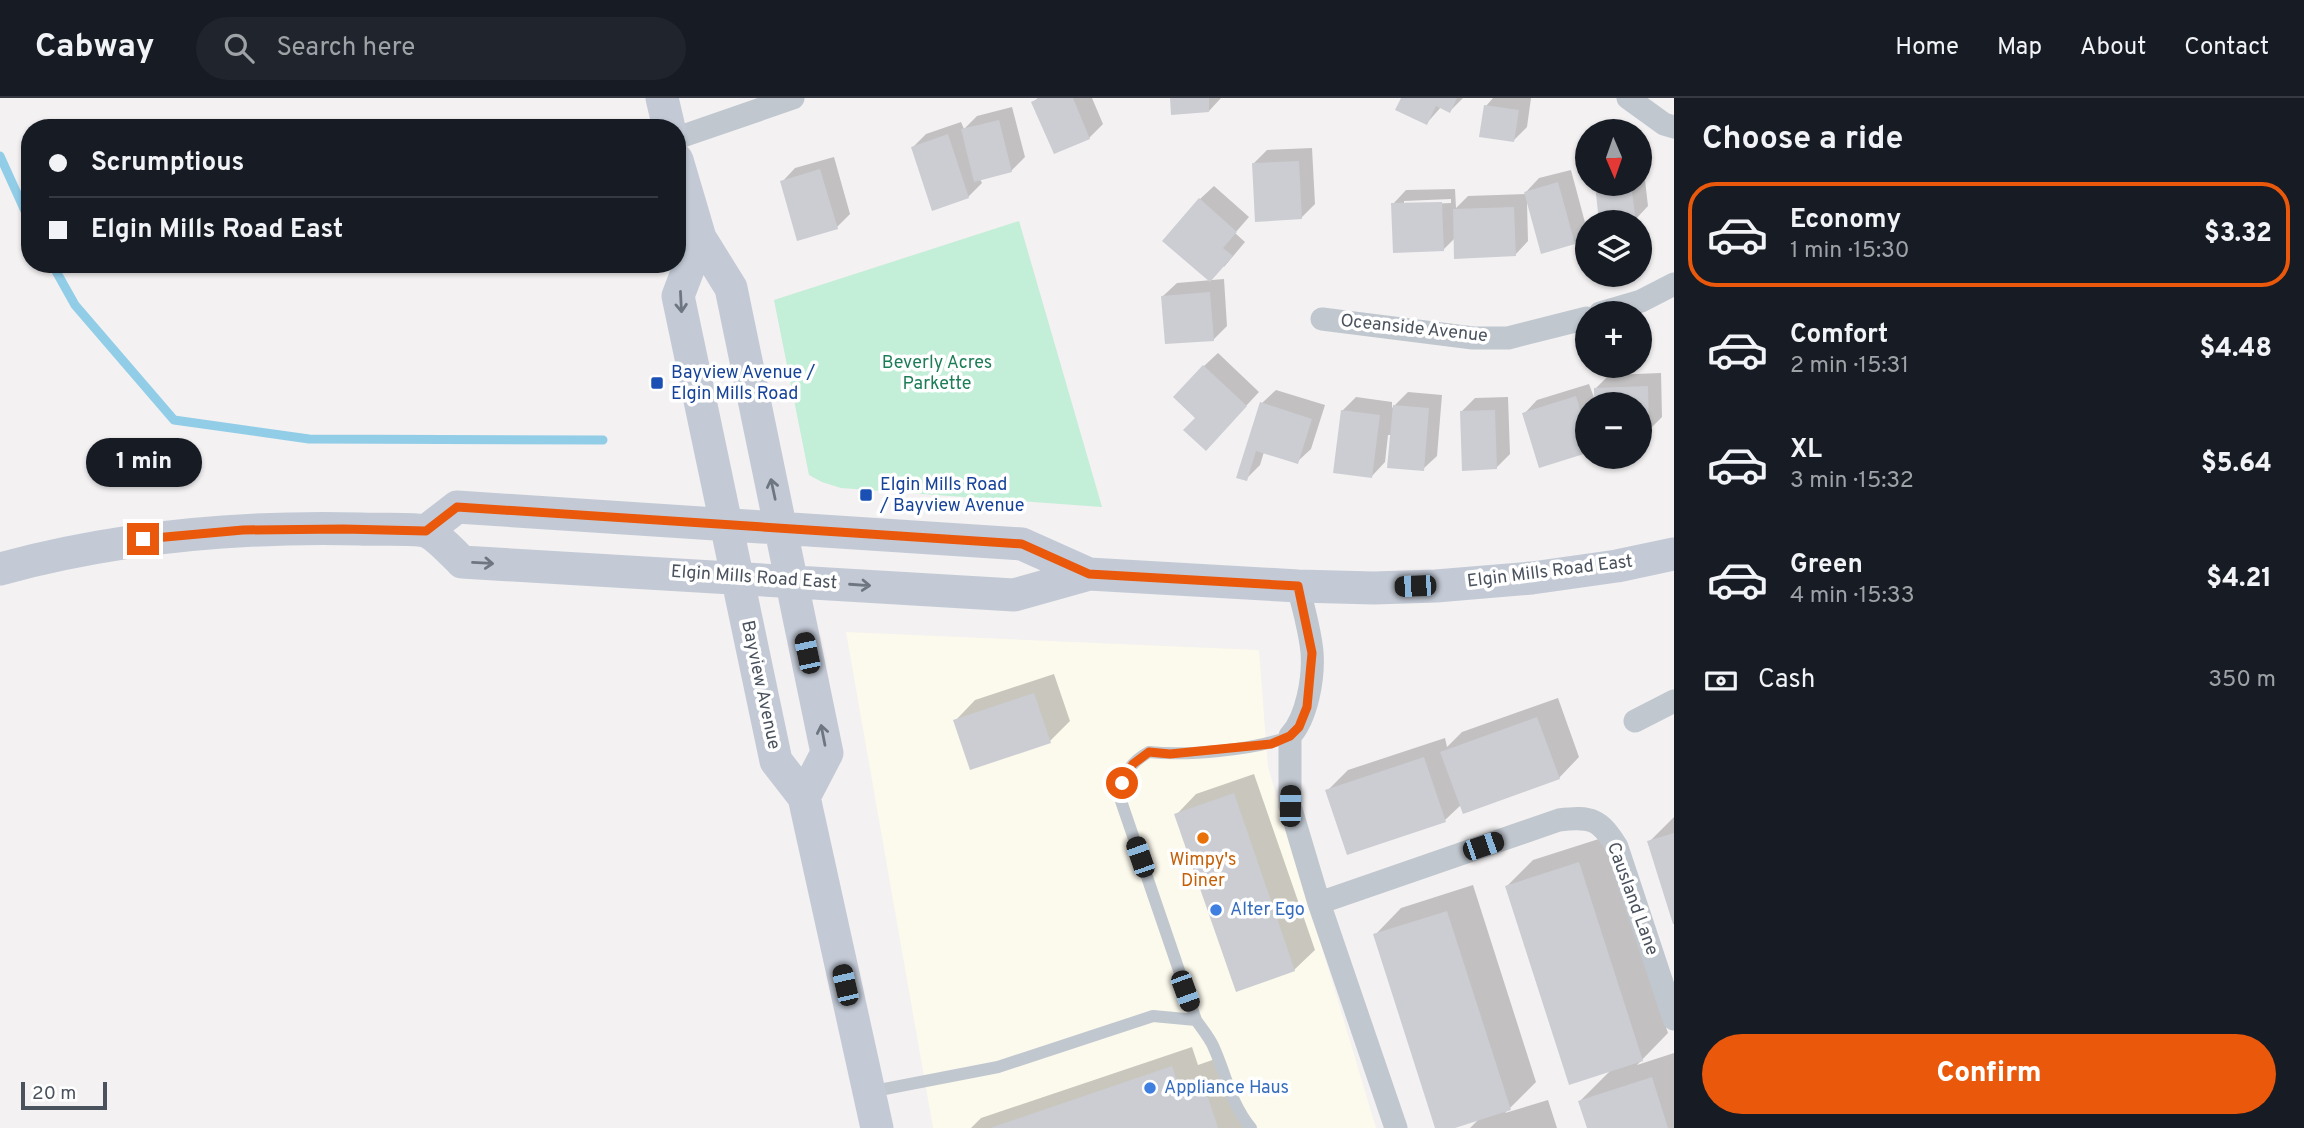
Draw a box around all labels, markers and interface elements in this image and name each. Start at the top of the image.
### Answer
search box [196,17,686,80]
text: Cabway [35,27,154,69]
icon: search [220,29,258,67]
text: Search here [276,32,415,65]
text: Home [1895,33,1959,63]
text: Map [1997,33,2042,63]
text: About [2080,33,2146,63]
text: Contact [2184,33,2269,63]
north arrow [1575,119,1652,196]
map controls [1575,119,1652,469]
text: Choose a ride [1702,120,1903,160]
text: Scrumptious [91,147,244,180]
icon: car [1706,203,1769,266]
text: Economy [1790,204,1901,237]
button: layers [1575,210,1652,287]
text: Elgin Mills Road East [91,214,343,247]
text: $3.32 [2204,218,2272,251]
text: 1 min · 15:30 [1790,237,1909,266]
one-way arrow [674,290,687,313]
button: + [1575,301,1652,378]
street label: Oceanside Avenue [1339,310,1489,348]
icon: car [1706,318,1769,381]
text: Comfort [1790,319,1888,352]
text: $4.48 [2199,333,2272,366]
park label: Beverly Acres Parkette [882,352,992,396]
text: 2 min · 15:31 [1790,352,1909,381]
place label: Bayview Avenue / Elgin Mills Road [671,362,816,406]
marker: Bayview Avenue / Elgin Mills Road [649,375,665,391]
button: − [1575,392,1652,469]
icon: car [1706,433,1769,496]
text: XL [1790,434,1822,467]
callout: 1 min [85,438,201,486]
text: 1 min [116,448,172,477]
text: $5.64 [2201,448,2272,481]
text: 3 min · 15:32 [1790,467,1914,496]
place label: Elgin Mills Road / Bayview Avenue [879,474,1024,518]
one-way arrow [766,478,779,501]
marker: Elgin Mills Road / Bayview Avenue [858,487,874,503]
route end [127,523,159,555]
icon: car [1706,548,1769,611]
text: Green [1790,549,1863,582]
street label: Elgin Mills Road East [1466,550,1634,594]
one-way arrow [471,556,494,569]
street label: Elgin Mills Road East [670,561,838,595]
text: $4.21 [2206,563,2272,596]
car [1394,575,1437,597]
one-way arrow [848,579,870,592]
text: 4 min · 15:33 [1790,582,1915,611]
street label: Bayview Avenue [735,618,785,752]
car [793,630,822,676]
icon: cash [1702,662,1740,700]
text: Cash [1758,664,1815,697]
text: 350 m [2208,666,2276,695]
one-way arrow [816,724,829,747]
route start [1106,767,1138,799]
car [1280,785,1301,827]
car [1460,829,1507,863]
marker: Wimpy's Diner [1195,830,1211,846]
car [1124,834,1157,880]
street label: Causland Lane [1601,839,1663,959]
place label: Wimpy's Diner [1169,849,1237,893]
place label: Alter Ego [1230,899,1305,922]
marker: Alter Ego [1208,902,1224,918]
car [831,962,860,1008]
car [1168,968,1203,1014]
button: Confirm [1702,1034,2276,1114]
place label: Appliance Haus [1164,1077,1289,1100]
scale bar [21,1079,107,1111]
marker: Appliance Haus [1142,1080,1158,1096]
text: 20 m [32,1082,76,1106]

